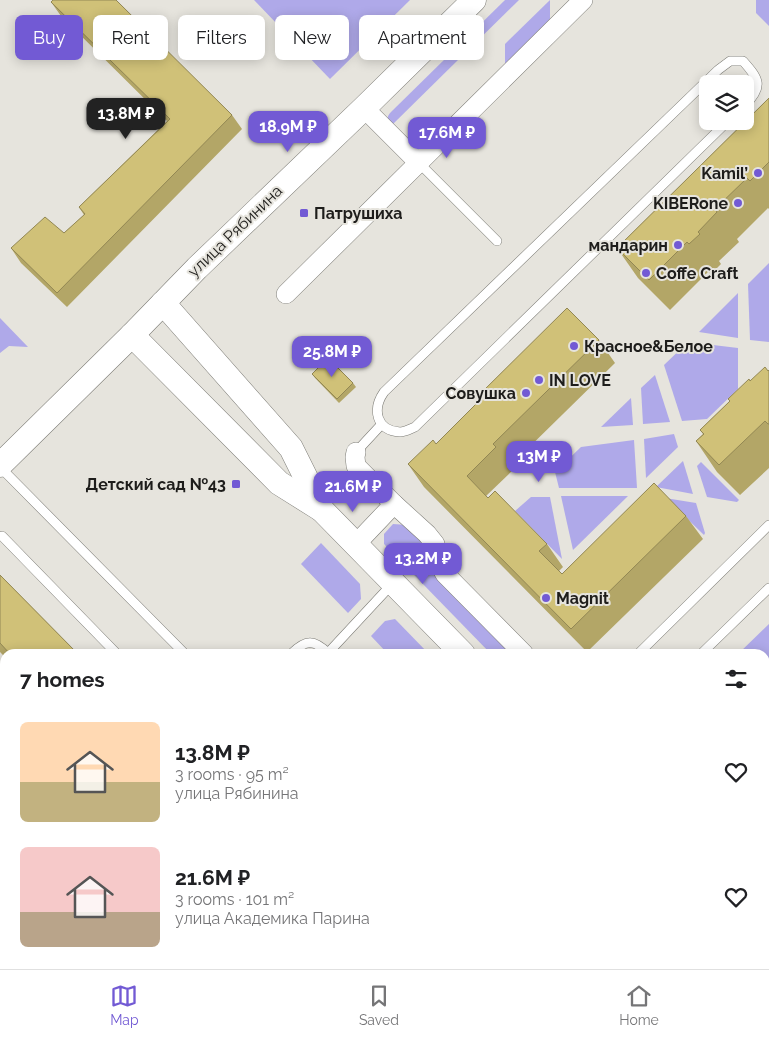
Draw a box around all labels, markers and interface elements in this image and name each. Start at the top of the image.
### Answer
chip: Buy [15,15,83,60]
chip: Rent [93,15,168,60]
chip: Filters [178,15,265,60]
chip: New [275,15,349,60]
chip: Apartment [359,15,484,60]
map controls [699,75,754,130]
button: layers [699,75,754,130]
pin: 13.8M ₽ [80,98,172,140]
text: 13.8M ₽ [97,104,155,123]
pin: 18.9M ₽ [242,110,334,153]
pin: 17.6M ₽ [401,116,493,159]
text: 18.9M ₽ [259,117,317,136]
text: 17.6M ₽ [419,123,475,142]
place label: Kamil’ [701,164,748,183]
marker: Kamil’ [752,167,764,179]
street label: улица Рябинина [184,181,286,281]
place label: KIBERone [653,194,728,213]
marker: KIBERone [732,197,744,209]
place label: Патрушиха [314,204,402,223]
marker: Патрушиха [298,207,310,219]
place label: мандарин [589,236,668,255]
marker: мандарин [672,239,684,251]
place label: Coffe Craft [656,264,739,283]
marker: Coffe Craft [640,267,652,279]
pin: 25.8M ₽ [286,336,378,378]
place label: Красное&Белое [584,337,713,356]
marker: Красное&Белое [568,340,580,352]
text: 25.8M ₽ [303,342,361,361]
place label: IN LOVE [549,371,611,390]
marker: IN LOVE [533,374,545,386]
place label: Совушка [446,384,516,403]
marker: Совушка [520,387,532,399]
pin: 13M ₽ [504,440,574,483]
text: 13M ₽ [517,447,561,466]
pin: 21.6M ₽ [307,470,399,513]
place label: Детский сад №43 [86,475,226,494]
text: 21.6M ₽ [324,477,382,496]
marker: Детский сад №43 [230,478,242,490]
pin: 13.2M ₽ [377,542,469,585]
text: 13.2M ₽ [395,549,451,568]
place label: Magnit [556,589,609,608]
marker: Magnit [540,592,552,604]
icon: filters [722,665,750,693]
text: 7 homes [20,667,105,692]
text: 13.8M ₽ [175,740,250,765]
icon: home [60,742,120,802]
icon: heart [722,758,750,786]
text: 3 rooms · 95 m² [175,765,289,784]
text: улица Рябинина [175,784,299,803]
text: 21.6M ₽ [175,865,250,890]
icon: home [60,867,120,927]
icon: heart [722,883,750,911]
text: 3 rooms · 101 m² [175,890,294,909]
text: улица Академика Парина [175,909,370,928]
tab: Map [110,982,139,1028]
tab: Saved [359,982,399,1028]
tab: Home [619,982,659,1028]

